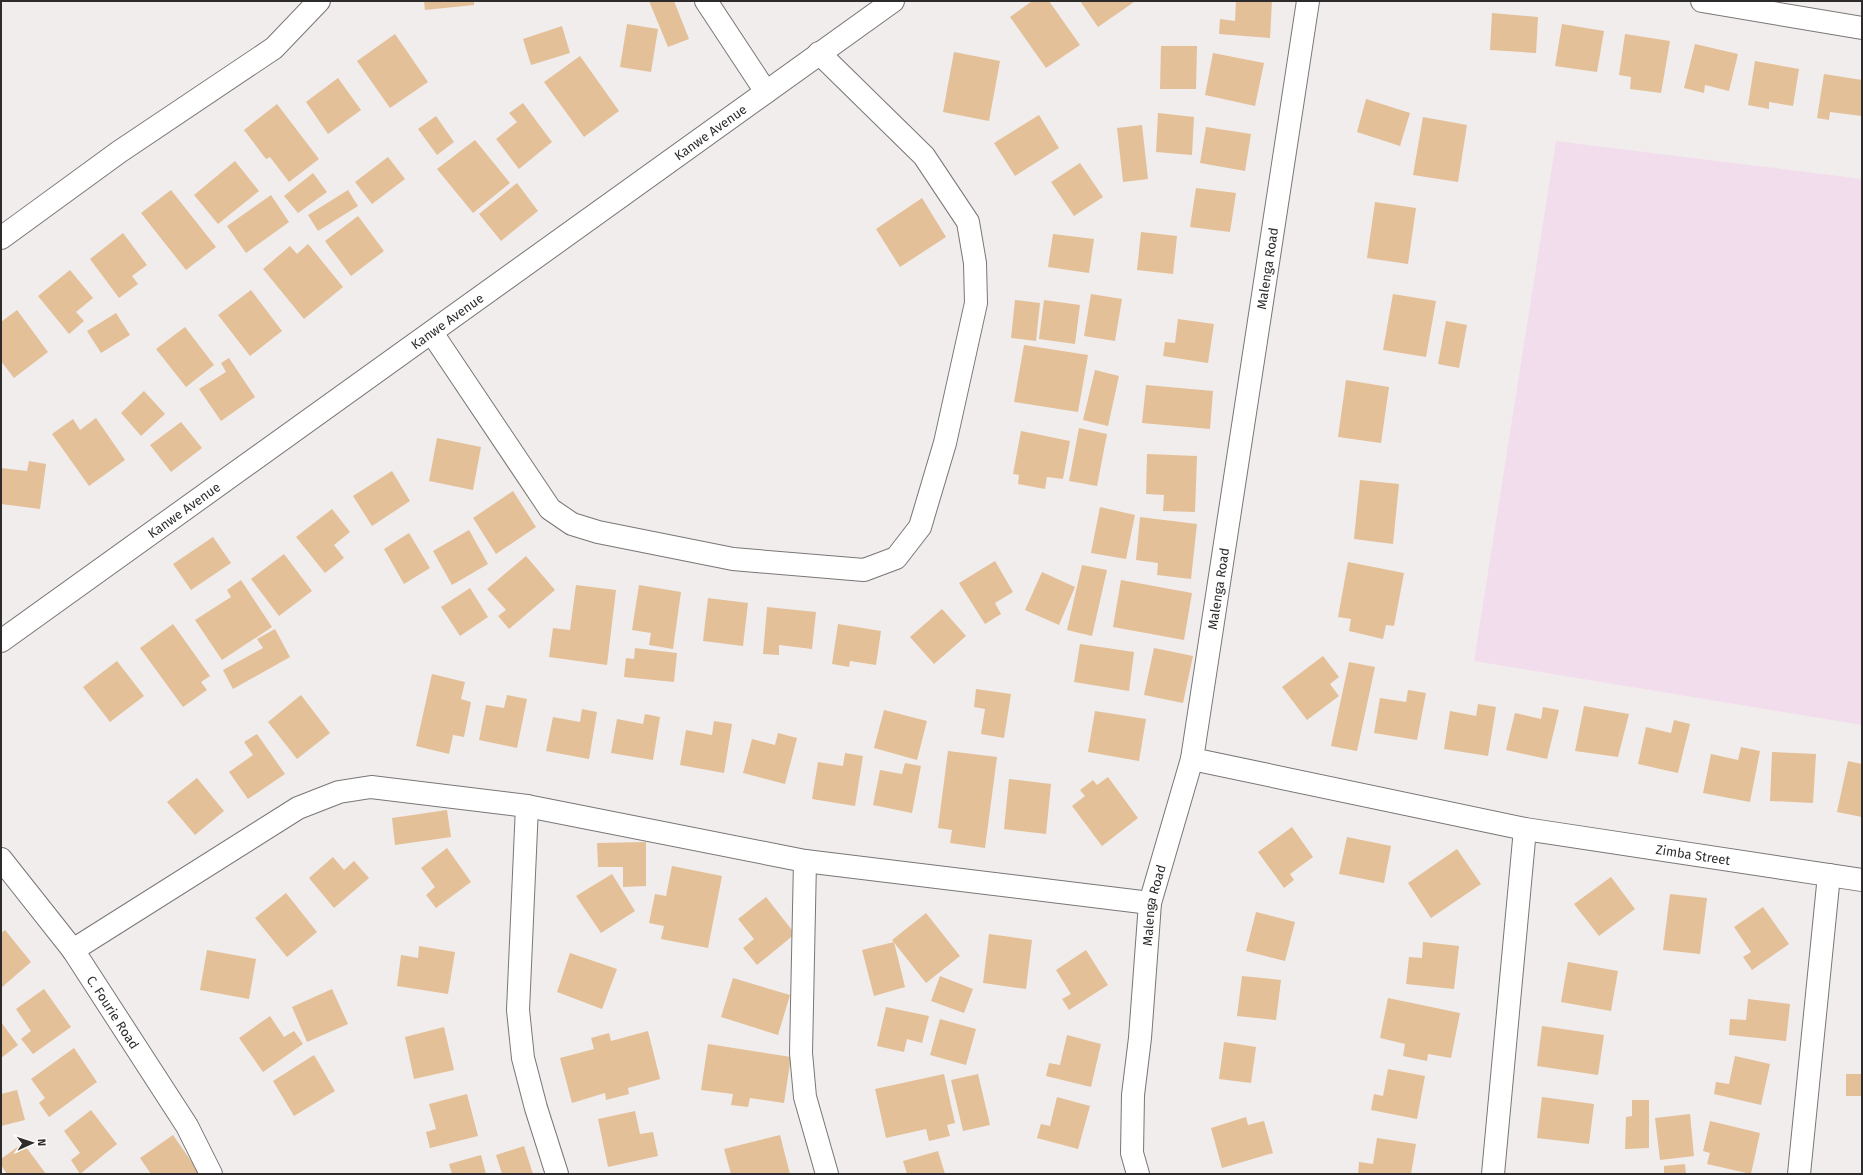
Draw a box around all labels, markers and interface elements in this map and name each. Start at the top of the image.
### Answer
street label: Kanwe Avenue [672,102,750,163]
street label: Malenga Road [1254,226,1281,310]
street label: Kanwe Avenue [408,290,486,352]
street label: Kanwe Avenue [145,479,223,541]
street label: Malenga Road [1205,547,1232,631]
street label: Zimba Street [1655,842,1732,868]
street label: Malenga Road [1140,863,1169,946]
street label: C. Fourie Road [84,973,142,1052]
north arrow [12,1123,52,1163]
text: N [35,1139,48,1146]

